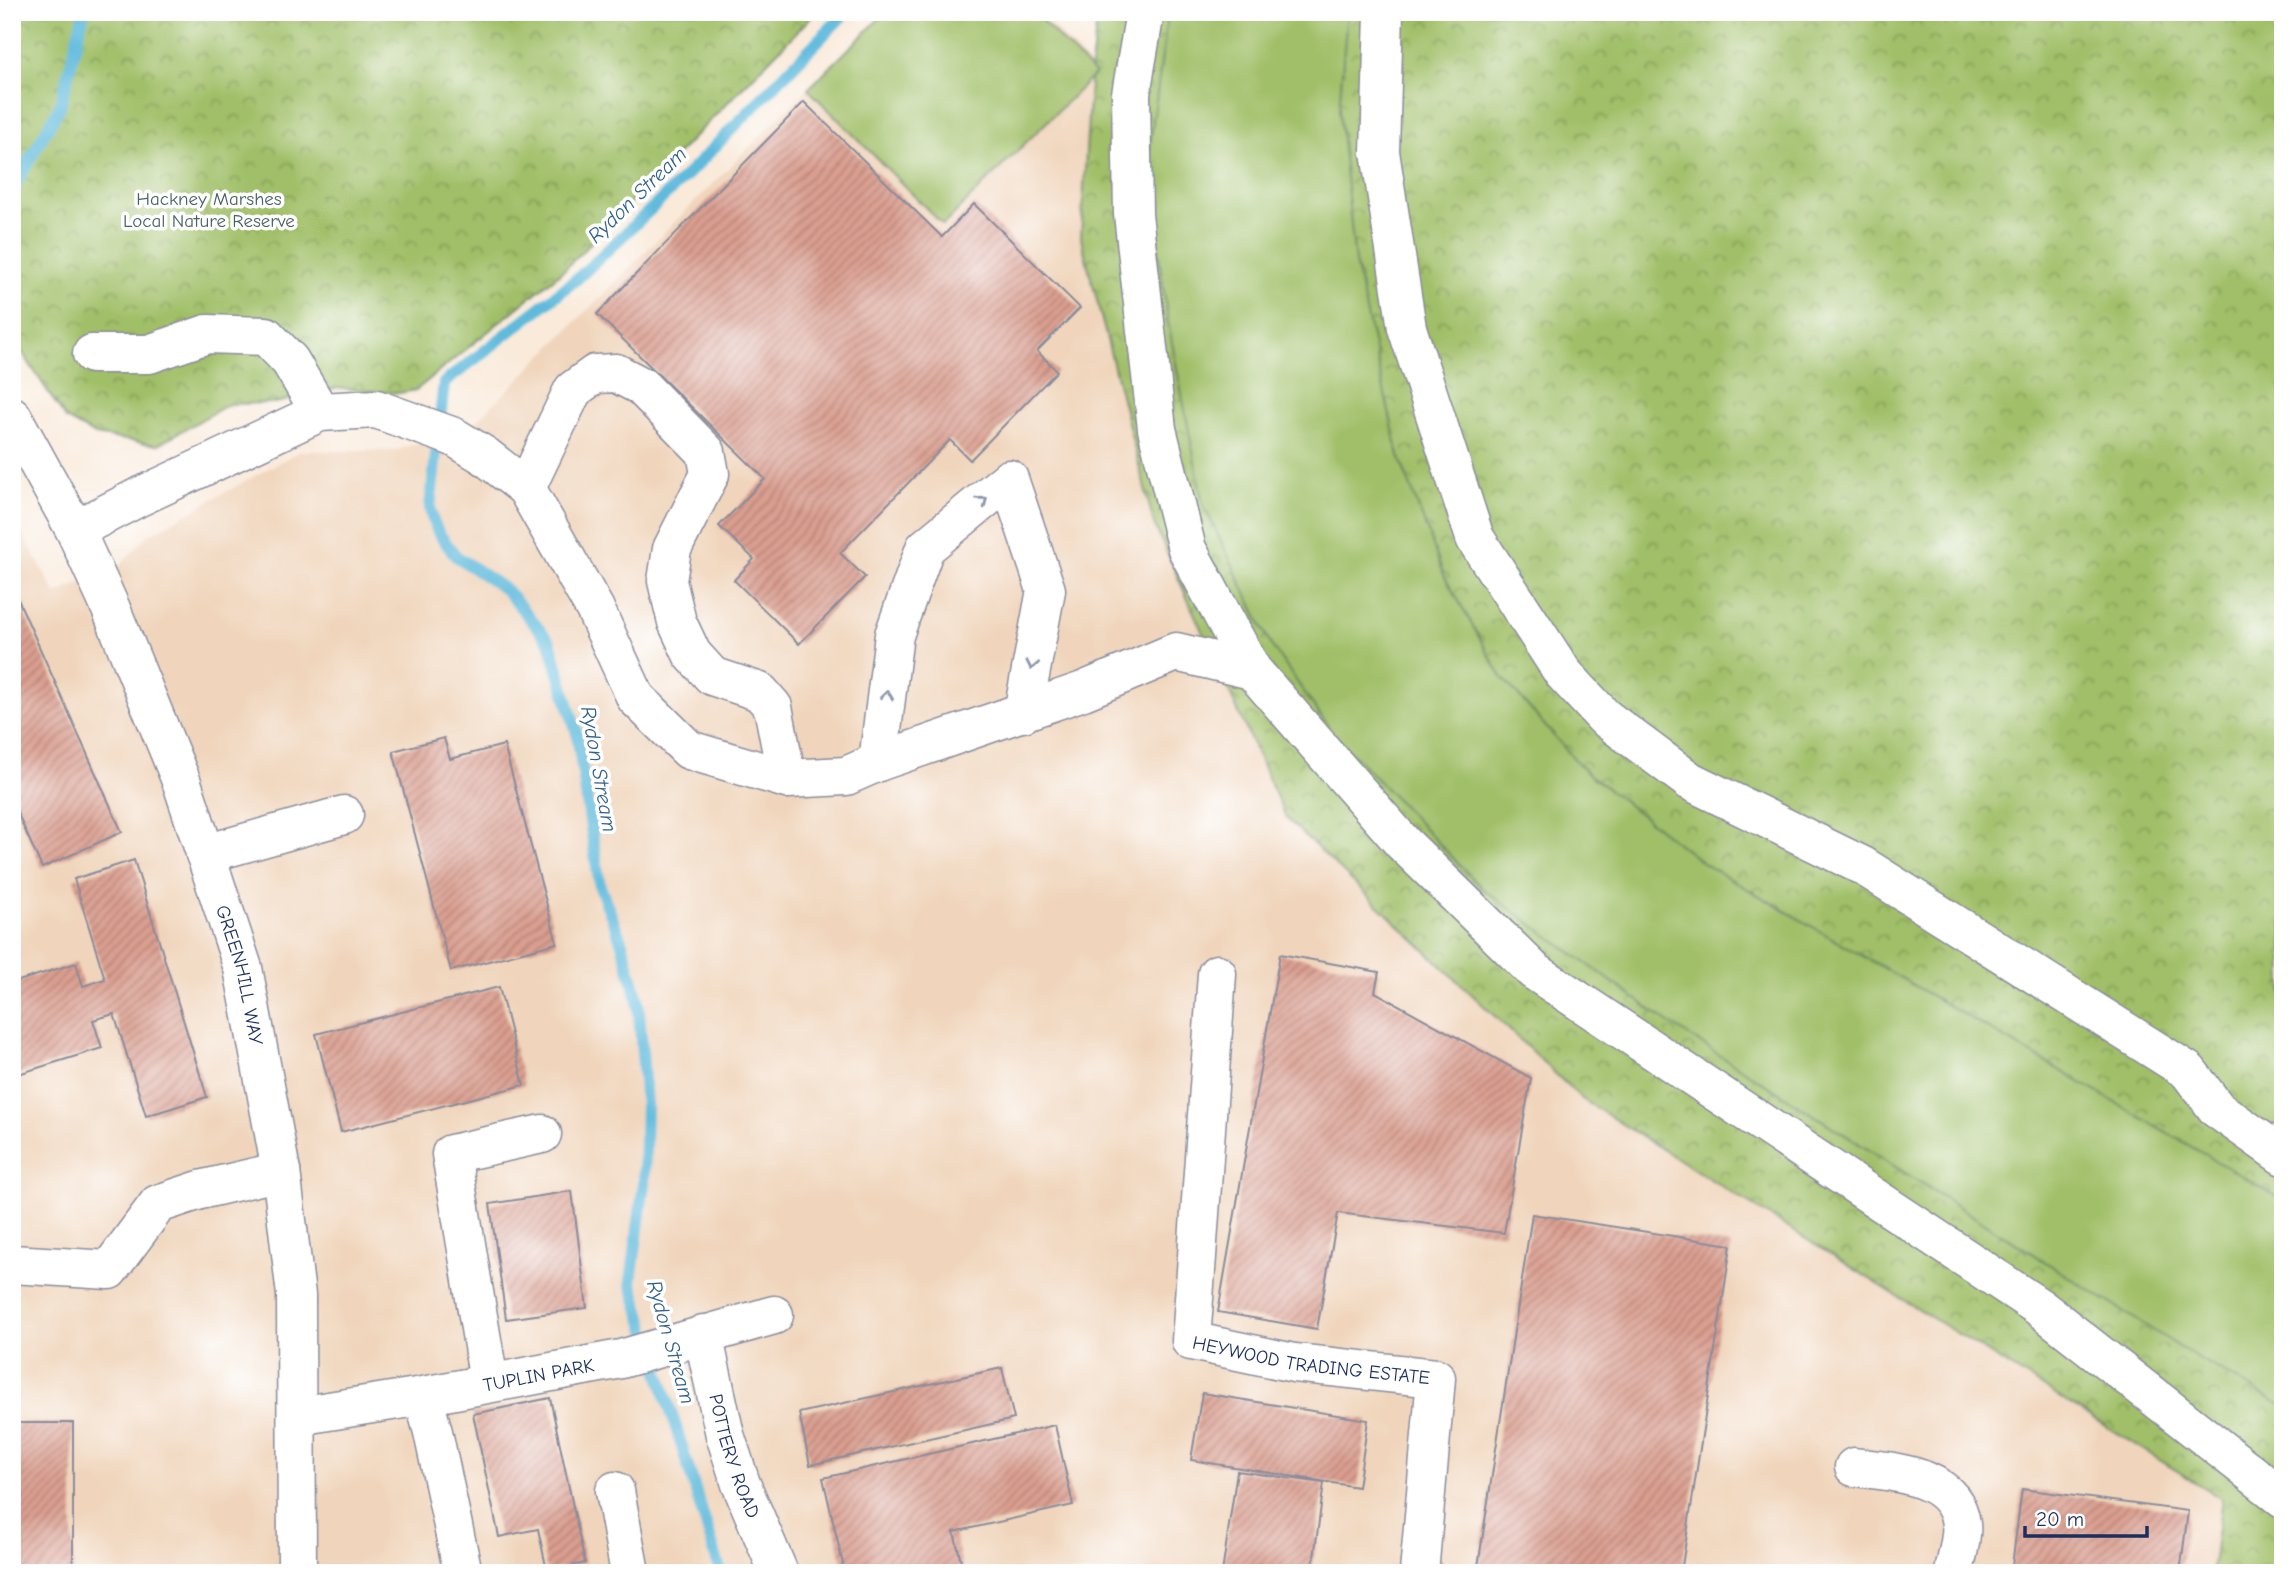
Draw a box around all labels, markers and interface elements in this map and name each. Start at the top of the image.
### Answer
water label: Rydon Stream [583,142,691,248]
park label: Hackney Marshes Local Nature Reserve [123,188,295,232]
one-way arrow [975,496,988,509]
one-way arrow [1025,659,1040,671]
one-way arrow [879,689,894,700]
water label: Rydon Stream [576,704,622,834]
street label: GREENHILL WAY [211,903,267,1048]
water label: Rydon Stream [642,1277,700,1407]
street label: HEYWOOD TRADING ESTATE [1191,1332,1431,1389]
street label: TUPLIN PARK [481,1354,596,1397]
street label: POTTERY ROAD [704,1392,764,1522]
scale bar [2025,1494,2148,1538]
text: 20 m [2036,1507,2084,1531]

